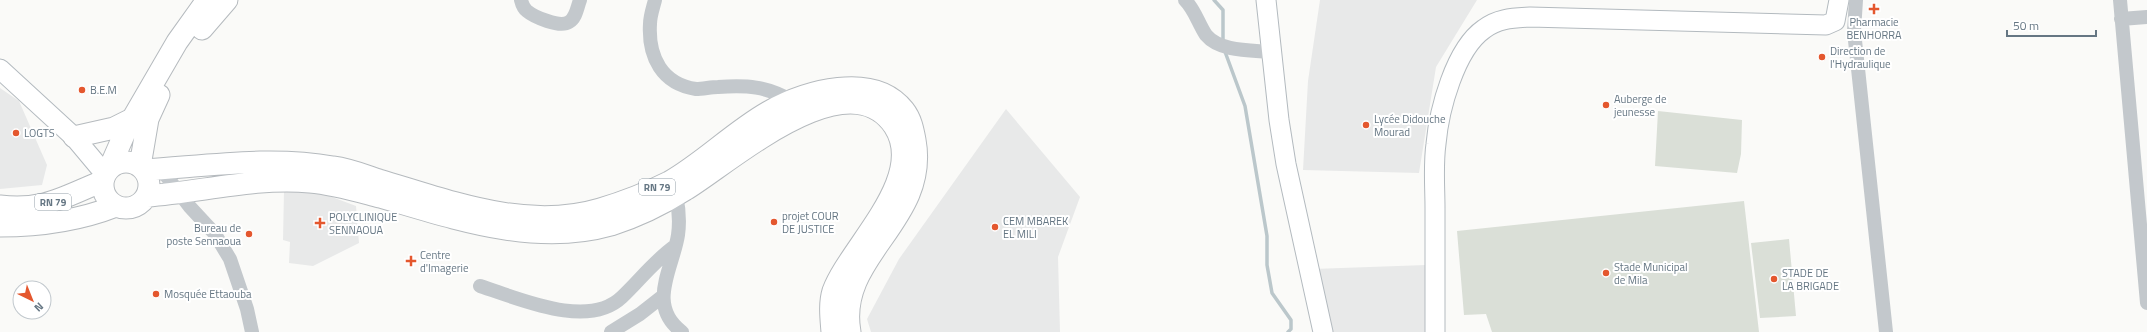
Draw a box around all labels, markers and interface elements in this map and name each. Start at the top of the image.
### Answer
marker: Pharmacie BENHORRA [1869,4,1879,14]
scale bar [2007,12,2096,38]
place label: Pharmacie BENHORRA [1846,14,1902,43]
text: 50 m [2013,16,2039,35]
place label: Direction de l'Hydraulique [1830,43,1891,72]
marker: Direction de l'Hydraulique [1817,52,1827,62]
place label: B.E.M [90,82,117,98]
marker: B.E.M [77,85,87,95]
place label: Auberge de jeunesse [1613,91,1667,120]
marker: Auberge de jeunesse [1601,100,1611,110]
place label: Lycée Didouche Mourad [1374,111,1446,140]
marker: Lycée Didouche Mourad [1361,120,1371,130]
place label: LOGTS [24,125,55,141]
marker: LOGTS [11,128,21,138]
road number: RN 79 [639,179,675,195]
road number: RN 79 [35,194,71,210]
place label: projet COUR DE JUSTICE [782,208,839,237]
place label: POLYCLINIQUE SENNAOUA [329,209,397,238]
place label: CEM MBAREK EL MILI [1003,213,1069,242]
marker: POLYCLINIQUE SENNAOUA [314,217,326,229]
marker: projet COUR DE JUSTICE [769,217,779,227]
place label: Bureau de poste Sennaoua [166,220,241,249]
marker: CEM MBAREK EL MILI [990,222,1000,232]
marker: Bureau de poste Sennaoua [244,229,254,239]
place label: Centre d'Imagerie [420,247,469,276]
marker: Centre d'Imagerie [405,255,417,267]
place label: Stade Municipal de Mila [1614,259,1687,288]
place label: STADE DE LA BRIGADE [1782,265,1839,294]
marker: Stade Municipal de Mila [1601,268,1611,278]
marker: STADE DE LA BRIGADE [1769,274,1779,284]
north arrow [12,280,52,320]
place label: Mosquée Ettaouba [164,286,252,302]
marker: Mosquée Ettaouba [151,289,161,299]
text: N [31,299,47,316]

